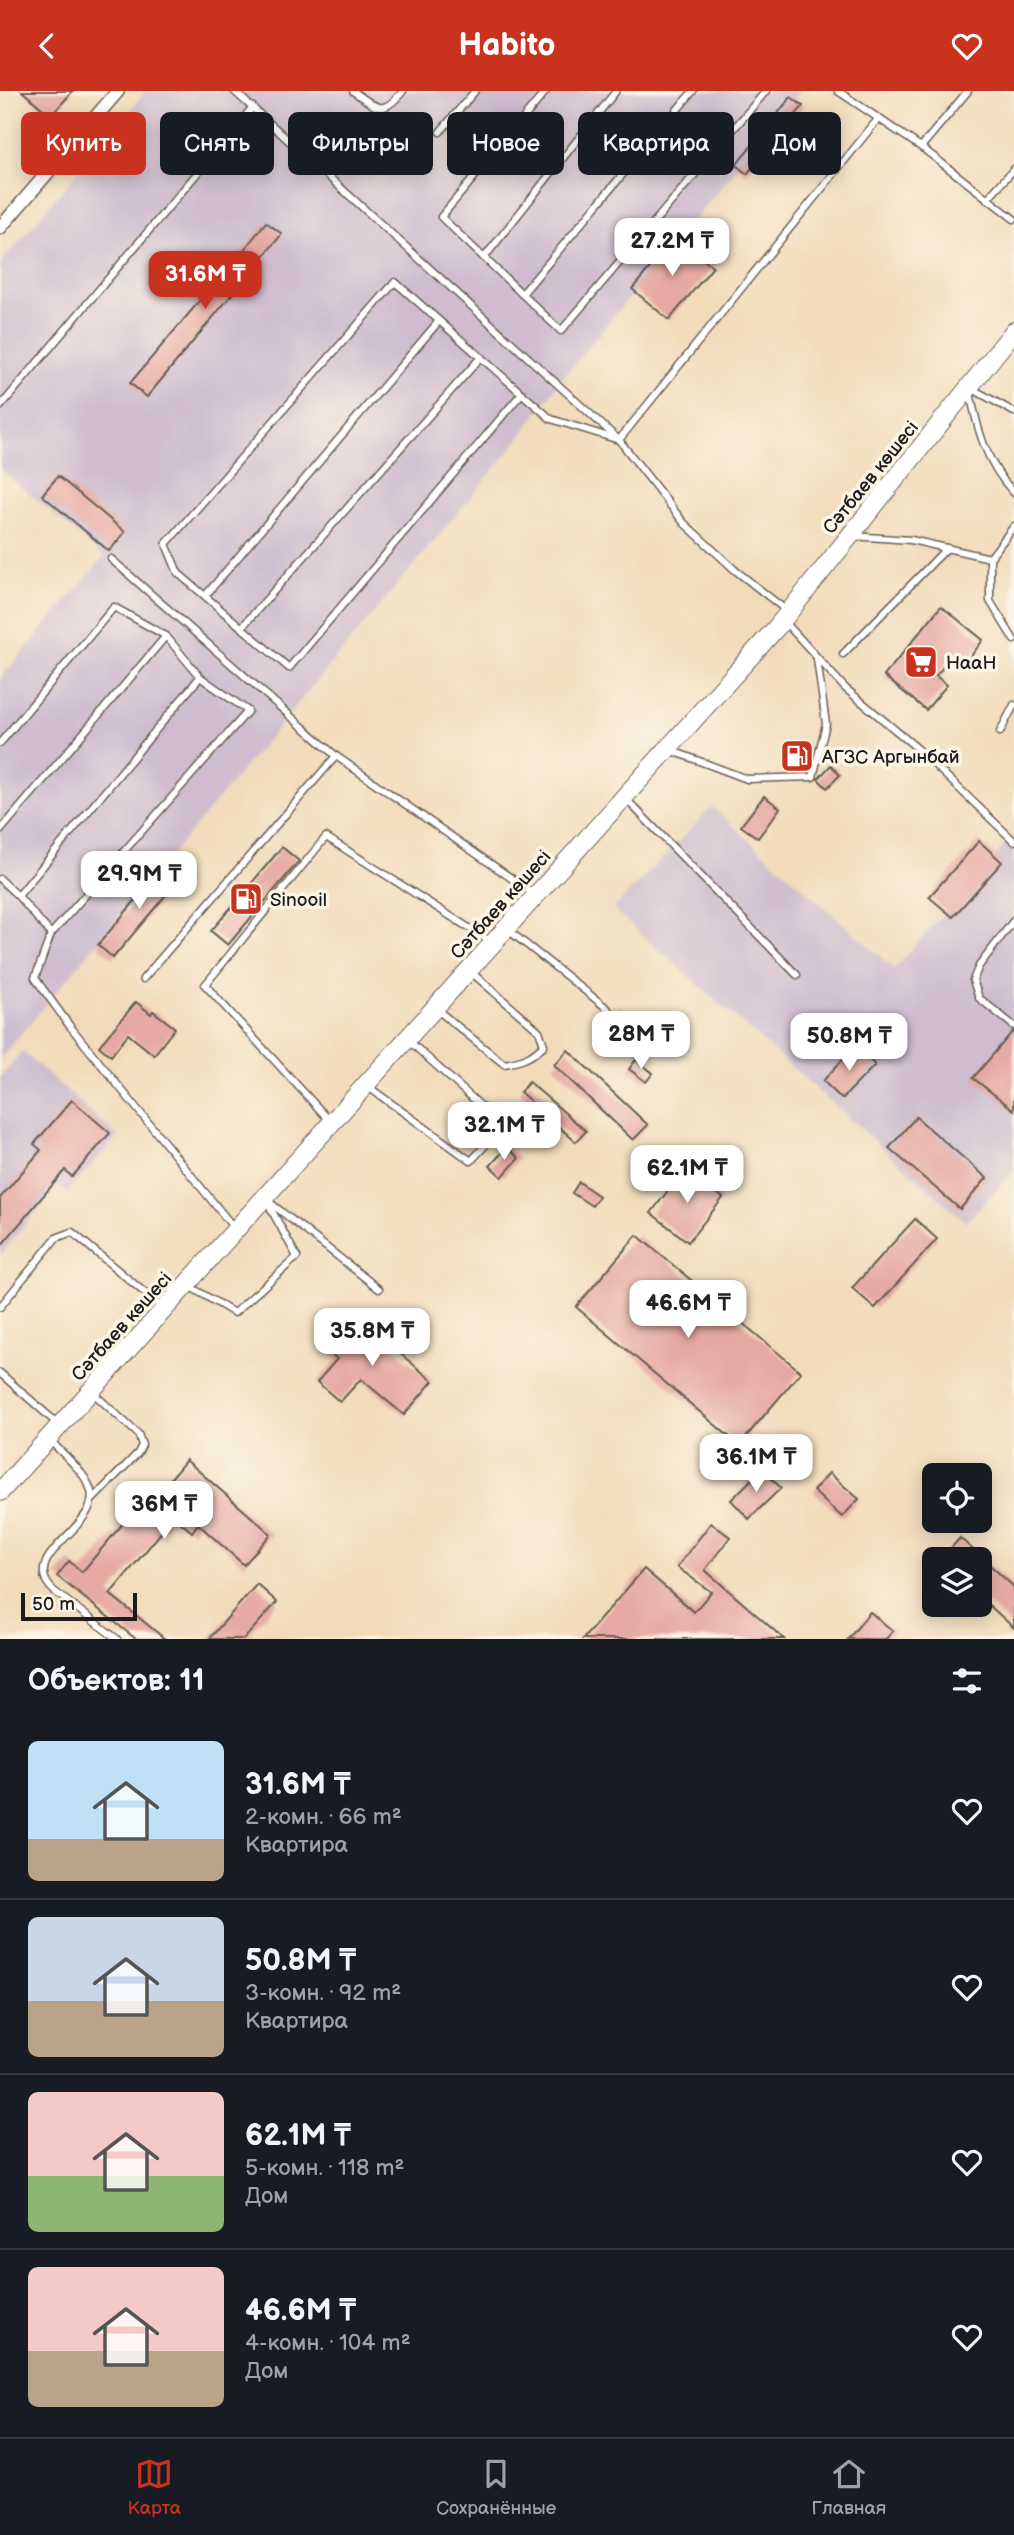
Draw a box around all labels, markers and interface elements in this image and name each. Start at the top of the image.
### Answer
text: Habito [458,26,556,65]
icon: back [28,27,66,65]
icon: heart [948,27,986,65]
chip: Купить [21,112,146,175]
chip: Снять [160,112,274,175]
chip: Фильтры [288,112,433,175]
chip: Новое [447,112,564,175]
chip: Квартира [578,112,734,175]
chip: Дом [748,112,841,175]
pin: 27.2M ₸ [607,219,737,278]
text: 27.2M ₸ [630,227,714,255]
pin: 31.6M ₸ [140,251,270,311]
text: 31.6M ₸ [165,260,245,288]
street label: Сәтбаев көшесі [819,417,924,539]
supermarket icon: НааН [902,643,940,681]
place label: НааН [946,652,997,675]
fuel station icon: АГЗС Аргынбай [778,737,816,775]
place label: АГЗС Аргынбай [821,746,960,769]
street label: Сәтбаев көшесі [446,846,556,964]
pin: 29.9M ₸ [74,851,204,911]
text: 29.9M ₸ [97,860,181,888]
fuel station icon: Sinooil [227,880,265,918]
place label: Sinooil [270,889,327,912]
pin: 28M ₸ [592,1011,690,1071]
pin: 50.8M ₸ [784,1013,914,1073]
text: 28M ₸ [608,1020,674,1048]
text: 50.8M ₸ [806,1022,892,1050]
pin: 32.1M ₸ [439,1103,569,1162]
text: 32.1M ₸ [464,1111,544,1139]
pin: 62.1M ₸ [622,1145,752,1205]
text: 62.1M ₸ [646,1154,728,1182]
street label: Сәтбаев көшесі [67,1268,177,1386]
pin: 46.6M ₸ [623,1281,753,1340]
text: 46.6M ₸ [645,1289,731,1317]
pin: 35.8M ₸ [307,1309,437,1368]
text: 35.8M ₸ [330,1317,414,1345]
pin: 36.1M ₸ [691,1435,821,1494]
text: 36.1M ₸ [716,1443,796,1471]
map controls [922,1463,992,1617]
button: locate [922,1463,992,1533]
pin: 36M ₸ [115,1481,213,1541]
text: 36M ₸ [131,1490,197,1518]
button: layers [922,1547,992,1617]
scale bar [21,1590,136,1622]
text: 50 m [32,1593,75,1616]
icon: filters [948,1662,986,1700]
text: Объектов: 11 [28,1663,205,1699]
text: 31.6M ₸ [245,1767,350,1803]
icon: home [84,1769,168,1853]
icon: heart [948,1792,986,1830]
text: 2-комн. · 66 m² [245,1803,402,1831]
text: Квартира [245,1831,348,1859]
text: 50.8M ₸ [245,1943,356,1979]
icon: home [84,1945,168,2029]
icon: heart [948,1968,986,2006]
text: 3-комн. · 92 m² [245,1979,401,2007]
text: Квартира [245,2007,348,2035]
text: 62.1M ₸ [245,2118,351,2154]
icon: home [84,2120,168,2204]
icon: heart [948,2143,986,2181]
text: 5-комн. · 118 m² [245,2154,404,2182]
text: Дом [245,2182,288,2210]
text: 46.6M ₸ [245,2293,356,2329]
icon: home [84,2295,168,2379]
icon: heart [948,2318,986,2356]
text: 4-комн. · 104 m² [245,2329,411,2357]
text: Дом [245,2357,288,2385]
tab: Карта [128,2455,181,2520]
tab: Сохранённые [436,2455,556,2520]
tab: Главная [811,2455,886,2520]

